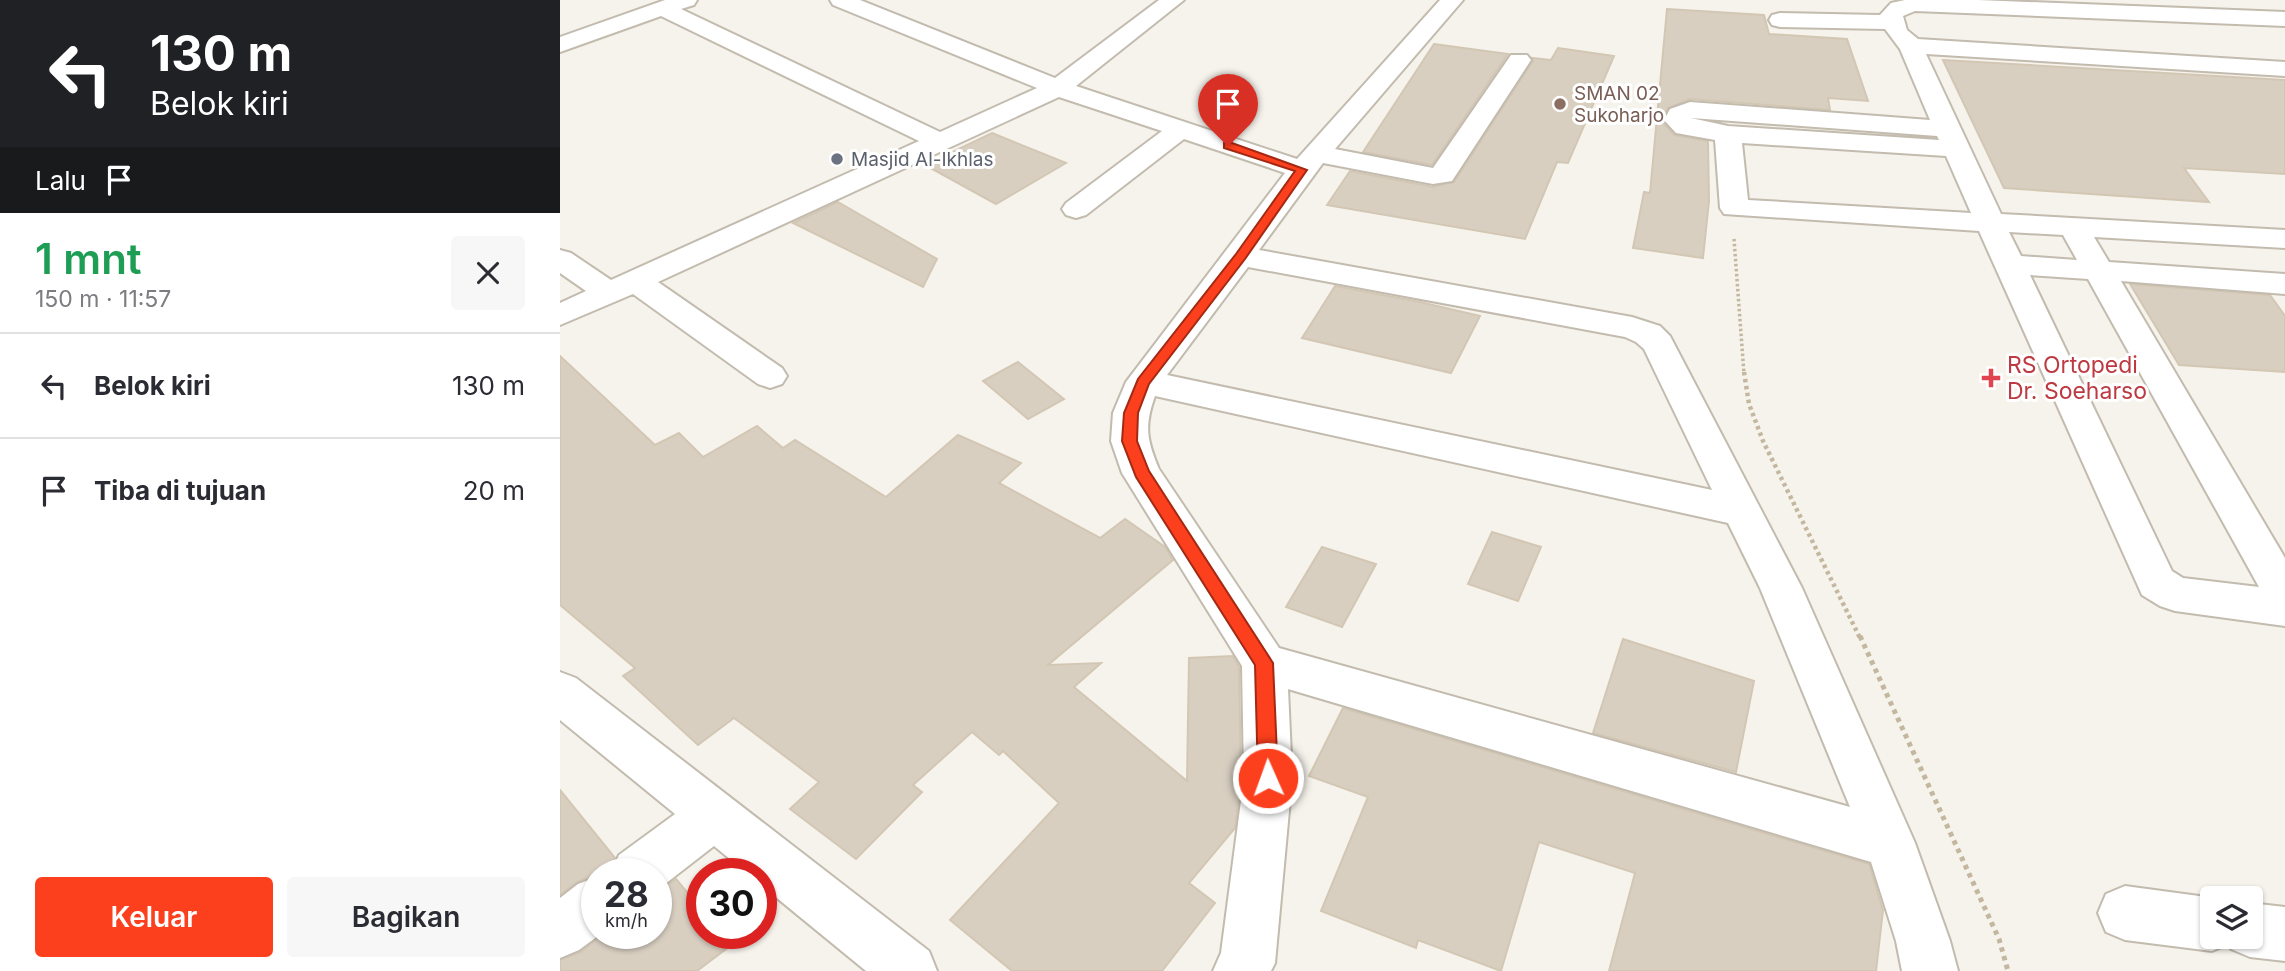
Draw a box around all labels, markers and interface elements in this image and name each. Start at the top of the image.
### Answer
text: 130 m [150,24,292,83]
icon: left [35,28,126,119]
pin [1198,74,1258,146]
place label: SMAN 02 Sukoharjo [1574,82,1664,127]
text: Belok kiri [150,84,289,123]
icon: arrive [1209,85,1247,123]
marker: SMAN 02 Sukoharjo [1552,96,1568,112]
place label: Masjid Al-Ikhlas [851,148,994,171]
marker: Masjid Al-Ikhlas [829,151,845,167]
icon: arrive [100,161,138,199]
text: Lalu [35,165,86,196]
text: 1 mnt [35,233,142,284]
button: close [451,236,525,310]
text: 150 m · 11:57 [35,285,171,313]
place label: RS Ortopedi Dr. Soeharso [2007,351,2147,405]
icon: left [35,367,73,405]
marker: RS Ortopedi Dr. Soeharso [1981,368,2001,388]
text: Belok kiri [94,370,211,401]
text: 130 m [452,370,525,401]
icon: arrive [35,472,73,510]
text: Tiba di tujuan [94,475,266,506]
text: 20 m [463,475,525,506]
position arrow [1231,741,1305,815]
speed limit sign: 30 [686,858,777,949]
text: 28 [604,873,649,915]
button: Keluar [35,877,273,957]
button: Bagikan [287,877,525,957]
map controls [2200,886,2263,949]
button: layers [2200,886,2263,949]
text: km/h [605,910,648,931]

